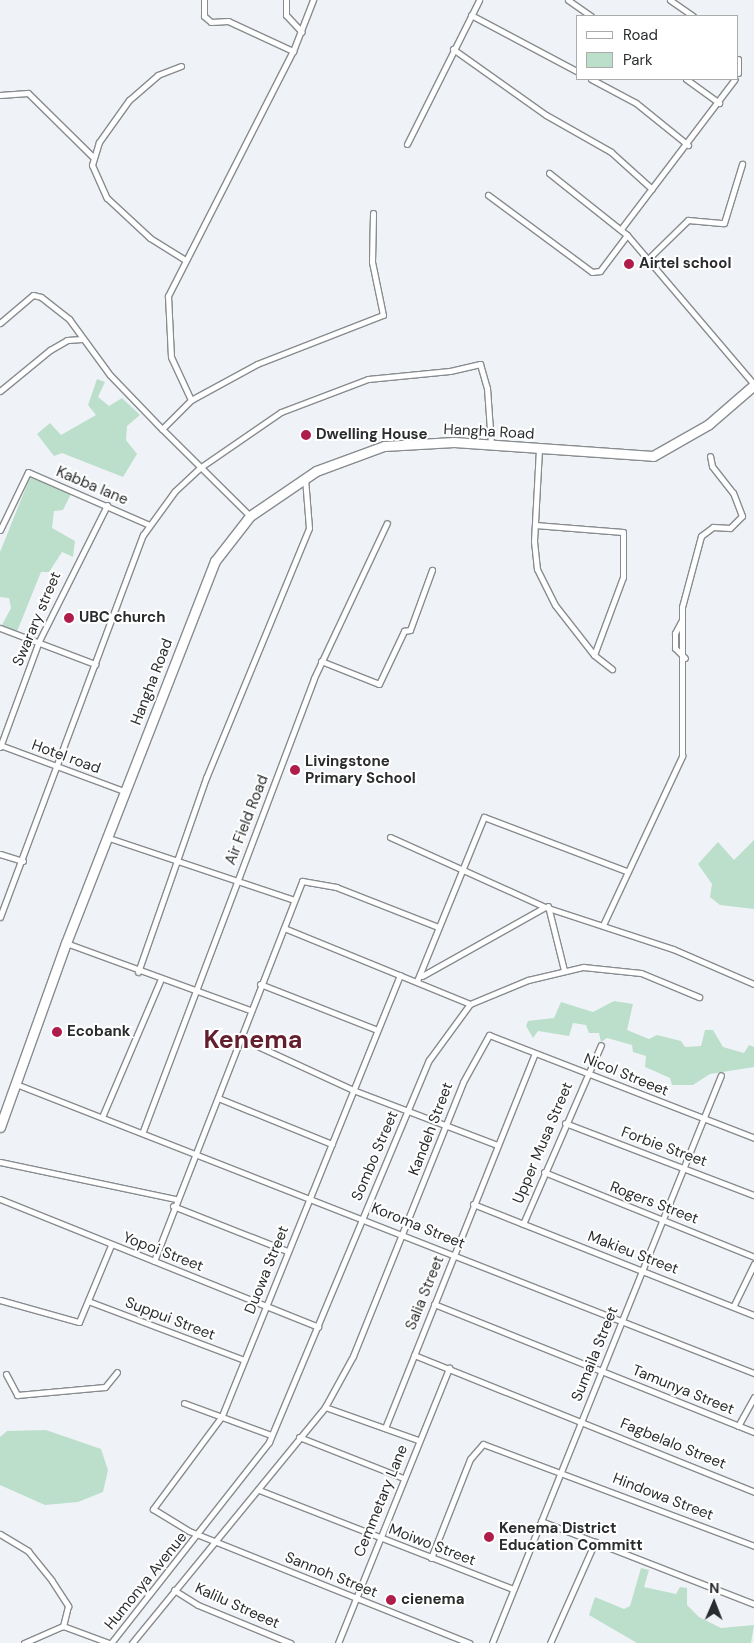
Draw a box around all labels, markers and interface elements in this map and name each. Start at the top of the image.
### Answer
legend [576,15,739,80]
text: Road [623,25,658,45]
text: Park [623,50,653,70]
place label: Airtel school [639,255,731,273]
marker: Airtel school [623,258,635,270]
street label: Hangha Road [443,421,535,443]
place label: Dwelling House [316,426,428,444]
marker: Dwelling House [300,429,312,441]
street label: Kabba lane [53,463,131,509]
street label: Swarary street [9,569,65,669]
place label: UBC church [79,609,165,627]
marker: UBC church [63,612,75,624]
street label: Hangha Road [127,636,177,728]
street label: Hotel road [29,736,103,778]
place label: Livingstone Primary School [305,752,416,787]
marker: Livingstone Primary School [289,764,301,776]
street label: Air Field Road [222,772,272,868]
place label: Ecobank [67,1023,131,1041]
district label: Kenema [204,1025,302,1055]
marker: Ecobank [51,1026,63,1038]
street label: Nicol Streeet [581,1050,671,1100]
street label: Kandeh Street [405,1080,457,1178]
street label: Upper Musa Street [509,1080,577,1206]
street label: Sombo Street [348,1108,402,1204]
street label: Forbie Street [619,1123,709,1171]
street label: Rogers Street [607,1178,701,1228]
street label: Koroma Street [369,1199,467,1253]
street label: Duowa Street [241,1223,293,1317]
street label: Makieu Street [585,1227,681,1279]
street label: Yopoi Street [120,1228,206,1276]
street label: Salia Street [402,1253,448,1333]
street label: Suppui Street [123,1294,217,1344]
street label: Sumaila Street [568,1304,622,1404]
street label: Tamunya Street [629,1361,737,1419]
street label: Fagbelalo Street [618,1415,728,1473]
street label: Cemmetary Lane [350,1442,412,1560]
street label: Hindowa Street [610,1470,716,1524]
place label: Kenema District Education Committ [499,1519,643,1554]
street label: Moiwo Street [386,1520,478,1570]
street label: Humonya Avenue [101,1529,191,1633]
marker: Kenema District Education Committ [483,1531,495,1543]
street label: Sannoh Street [282,1548,380,1602]
north arrow [689,1578,739,1628]
street label: Kalilu Streeet [192,1579,282,1633]
text: N [709,1579,720,1597]
place label: cienema [401,1591,464,1609]
marker: cienema [385,1594,397,1606]

